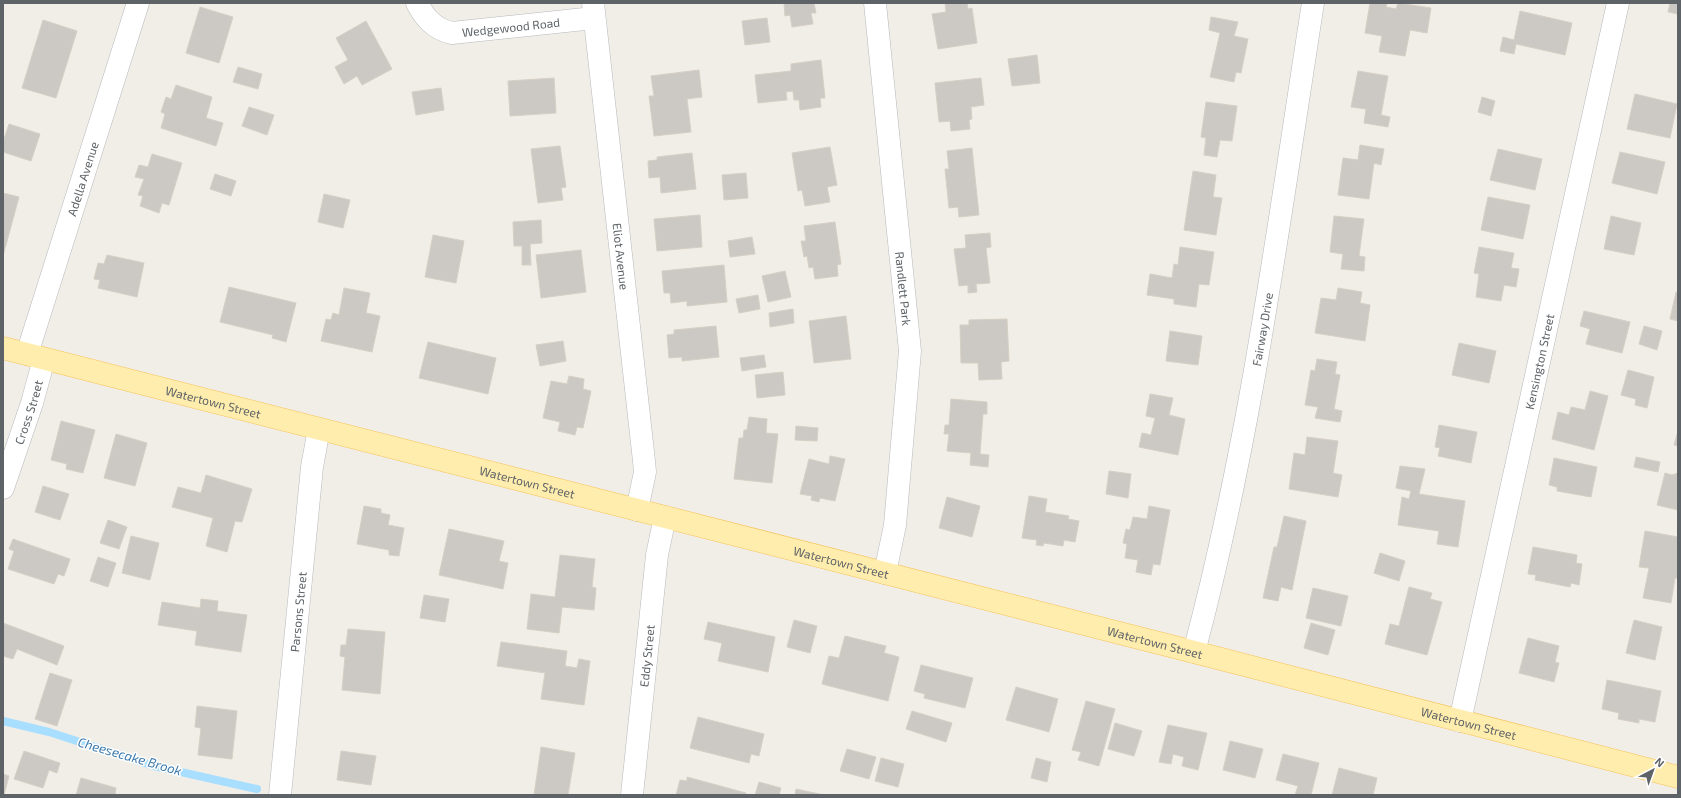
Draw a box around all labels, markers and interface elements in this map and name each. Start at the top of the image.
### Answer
street label: Wedgewood Road [461,15,561,39]
street label: Adella Avenue [64,140,101,217]
street label: Eliot Avenue [611,222,632,291]
street label: Randlett Park [893,251,914,326]
street label: Fairway Drive [1249,291,1275,367]
street label: Kensington Street [1522,312,1557,411]
street label: Cross Street [11,378,45,446]
street label: Watertown Street [164,383,263,421]
street label: Watertown Street [478,463,577,501]
street label: Watertown Street [792,543,891,581]
street label: Parsons Street [287,571,309,653]
street label: Eddy Street [636,623,657,688]
street label: Watertown Street [1106,623,1205,661]
street label: Watertown Street [1420,704,1518,742]
water label: Cheesecake Brook [76,734,184,779]
north arrow [1633,750,1673,790]
text: N [1653,755,1667,770]

